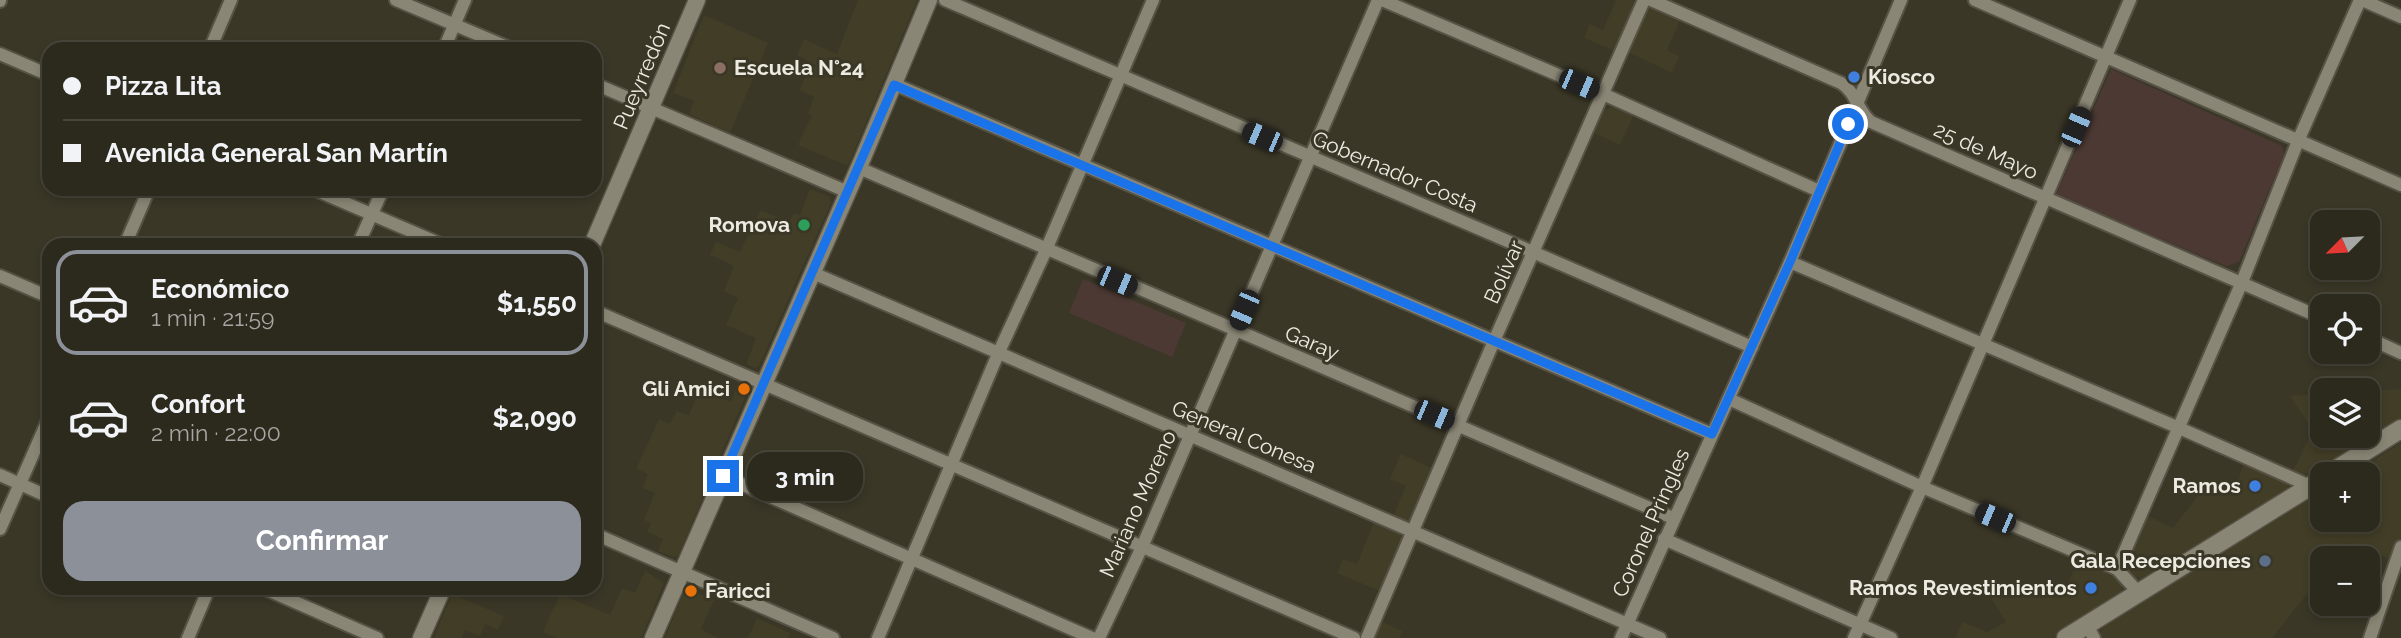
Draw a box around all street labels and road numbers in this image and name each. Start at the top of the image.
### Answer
street label: Pueyrredón [608,19,675,133]
street label: 25 de Mayo [1930,116,2042,185]
street label: Gobernador Costa [1309,125,1482,218]
street label: Bolívar [1479,236,1529,307]
street label: Garay [1281,320,1343,365]
street label: General Conesa [1168,395,1320,478]
street label: Mariano Moreno [1094,427,1181,581]
street label: Coronel Pringles [1607,445,1694,601]

